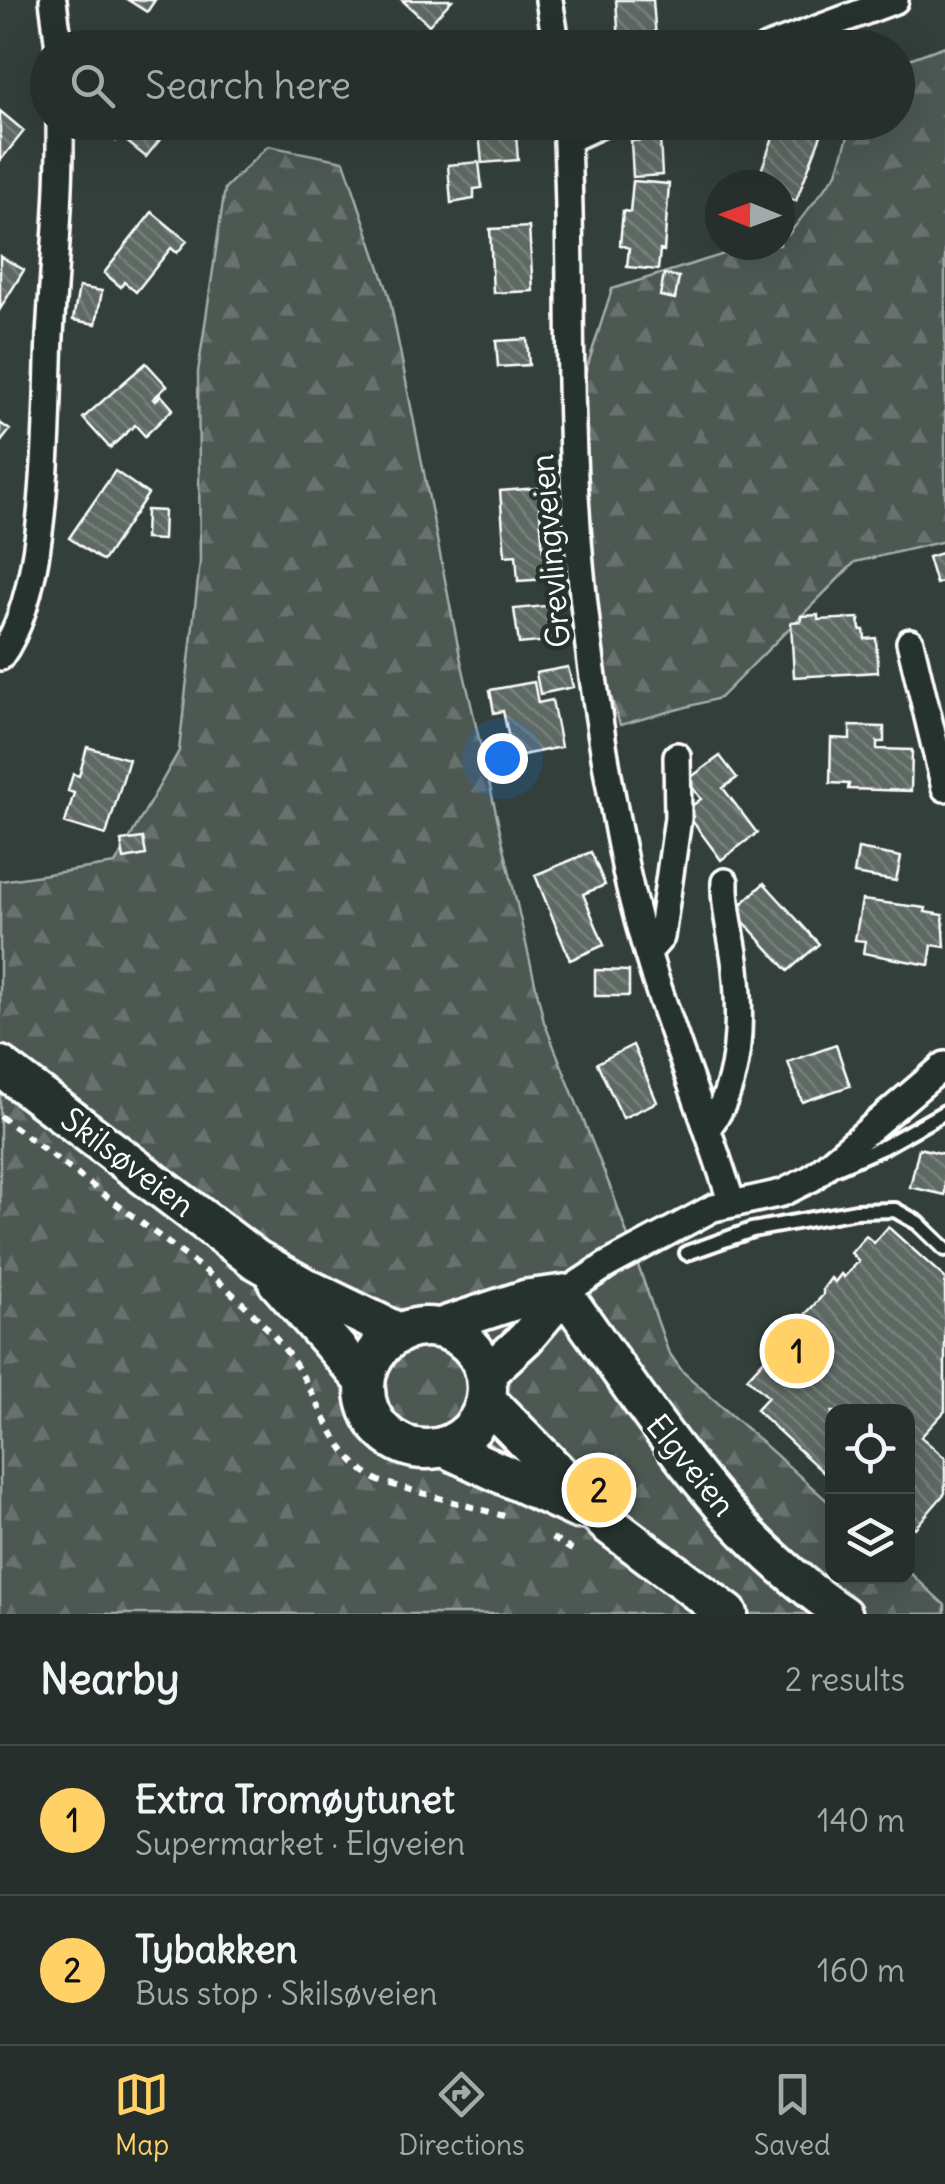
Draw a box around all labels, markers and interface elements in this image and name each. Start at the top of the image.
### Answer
search box [30,30,915,140]
icon: search [65,58,120,113]
text: Search here [145,62,351,109]
north arrow [705,170,795,260]
street label: Grevlingveien [521,452,579,650]
your location [477,733,528,784]
street label: Skilsøveien [53,1098,203,1226]
pin: 1 [764,1314,830,1388]
map controls [825,1404,915,1584]
button: locate [825,1404,915,1494]
street label: Elgveien [637,1406,745,1524]
pin: 2 [566,1452,632,1528]
button: layers [825,1494,915,1584]
text: Nearby [40,1653,179,1705]
text: 2 results [785,1659,905,1700]
text: Extra Tromøytunet [135,1776,455,1823]
text: 1 [66,1800,79,1841]
text: 140 m [817,1800,905,1841]
text: Supermarket · Elgveien [135,1823,465,1864]
text: Tybakken [135,1926,297,1973]
text: 2 [64,1950,81,1991]
text: 160 m [817,1950,905,1991]
text: Bus stop · Skilsøveien [135,1973,437,2014]
tab: Map [114,2067,169,2163]
tab: Directions [398,2067,525,2163]
tab: Saved [754,2067,831,2163]

